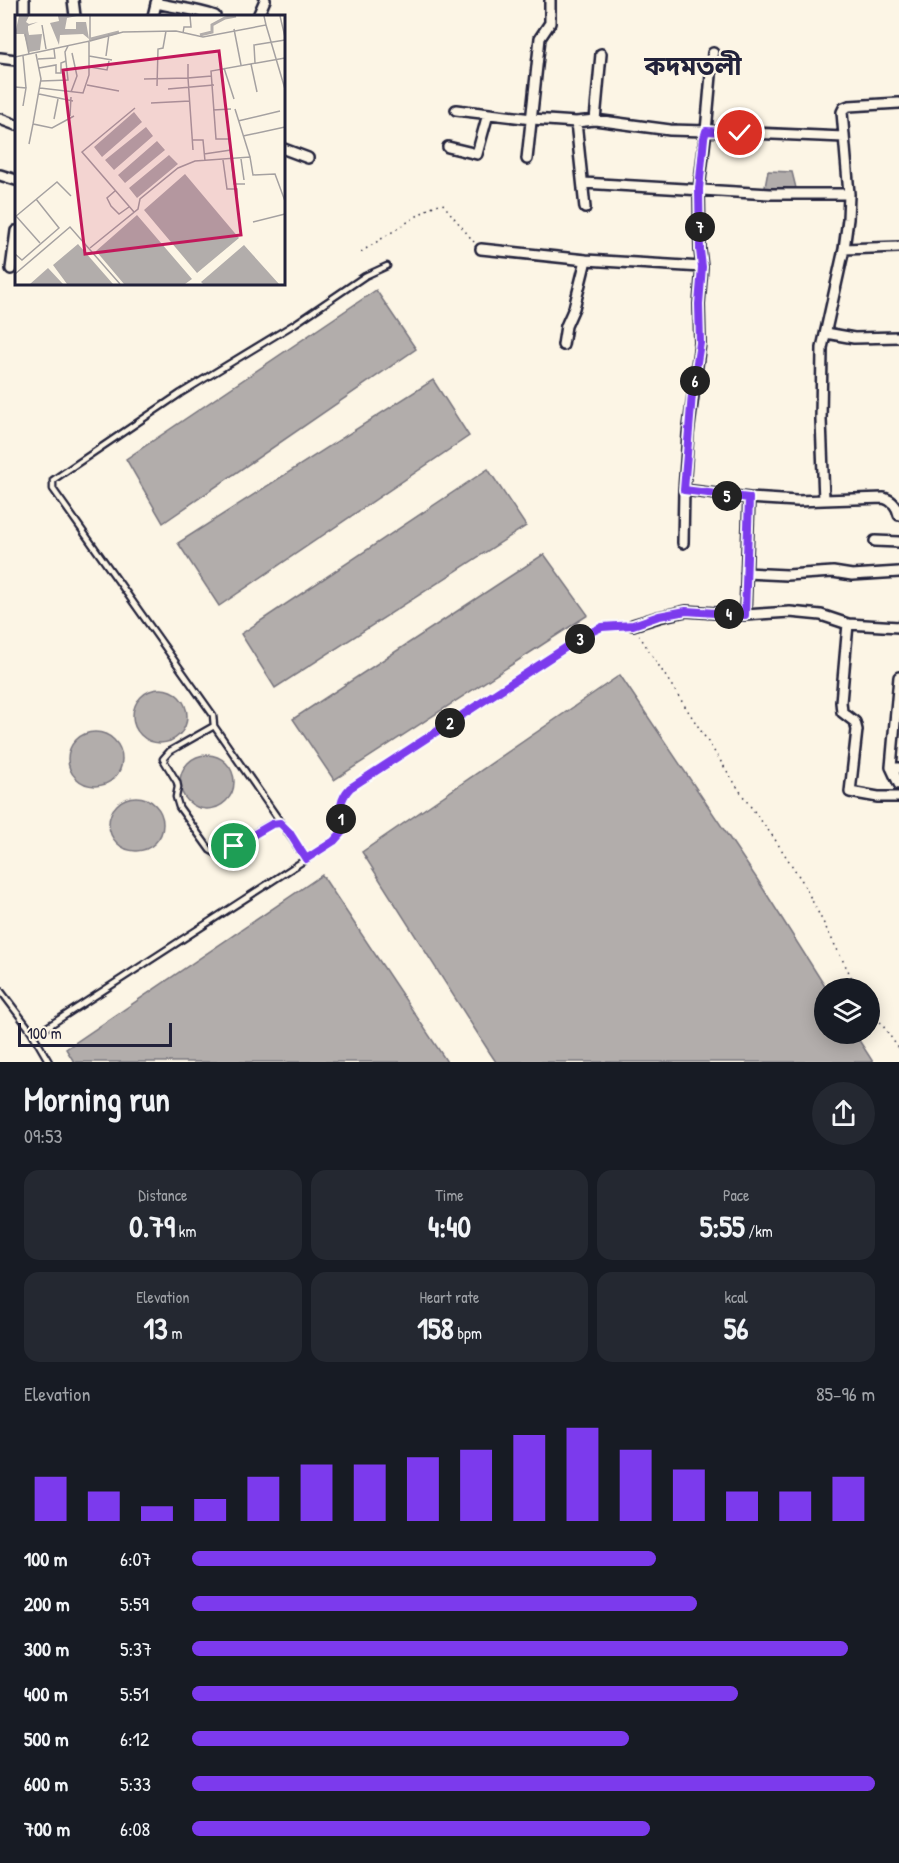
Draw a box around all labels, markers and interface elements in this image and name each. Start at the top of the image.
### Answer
inset map [15,15,285,285]
district label: কদমতলী [643,48,742,83]
pin [714,107,765,158]
icon: check [723,116,756,149]
pin: 7 [685,212,715,242]
text: 7 [696,216,704,238]
pin: 6 [680,366,710,396]
text: 6 [692,370,698,392]
pin: 5 [712,481,742,511]
text: 5 [724,485,730,507]
pin: 4 [714,599,744,629]
text: 4 [726,603,732,625]
pin: 3 [565,624,595,654]
text: 3 [576,628,584,650]
pin: 2 [435,708,465,738]
text: 2 [446,712,454,734]
pin: 1 [326,804,356,834]
text: 1 [338,808,344,830]
pin [208,820,259,871]
icon: arrive [217,829,250,862]
map controls [814,978,880,1044]
button: layers [814,978,880,1044]
scale bar [18,1020,172,1048]
text: 100 m [27,1022,62,1044]
text: Morning run [24,1077,170,1121]
button: share [812,1082,875,1145]
text: 09:53 [24,1122,62,1149]
text: Distance [138,1184,187,1206]
text: Time [435,1184,464,1206]
text: Pace [723,1184,749,1206]
text: 0.79 [129,1206,175,1246]
text: 4:40 [428,1206,471,1246]
text: 5:55 [700,1206,745,1246]
text: km [175,1220,196,1242]
text: /km [745,1220,773,1242]
text: Elevation [136,1286,189,1308]
text: Heart rate [420,1286,479,1308]
text: kcal [724,1286,748,1308]
text: 13 [143,1308,168,1348]
text: 158 [417,1308,454,1348]
text: 56 [724,1308,748,1348]
text: m [168,1322,182,1344]
text: bpm [454,1322,482,1344]
text: Elevation [24,1380,90,1407]
text: 85–96 m [816,1380,875,1407]
text: 100 m [24,1545,67,1572]
text: 6:07 [120,1545,151,1572]
text: 200 m [24,1590,69,1617]
text: 5:59 [120,1590,149,1617]
text: 300 m [24,1635,69,1662]
text: 5:37 [120,1635,152,1662]
text: 400 m [24,1680,68,1707]
text: 5:51 [120,1680,149,1707]
text: 500 m [24,1725,69,1752]
text: 6:12 [120,1725,149,1752]
text: 600 m [24,1770,68,1797]
text: 5:33 [120,1770,151,1797]
text: 700 m [24,1815,70,1842]
text: 6:08 [120,1815,150,1842]

